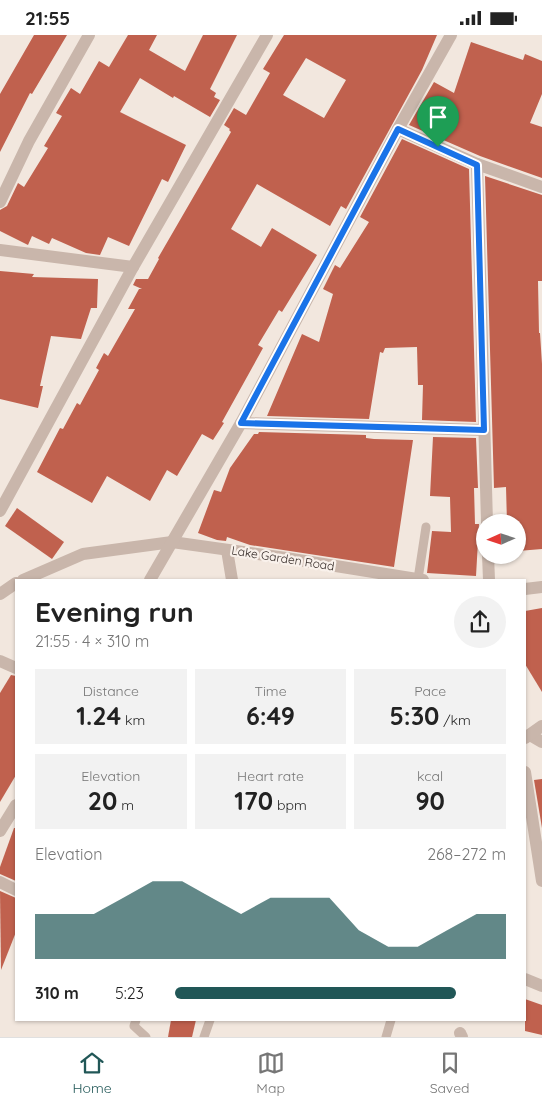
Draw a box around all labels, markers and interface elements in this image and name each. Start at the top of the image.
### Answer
text: 21:55 [25,6,70,30]
pin [417,96,459,147]
icon: arrive [424,103,452,131]
north arrow [476,514,526,564]
map controls [476,514,526,564]
street label: Lake Garden Road [230,542,336,574]
text: Evening run [35,594,194,629]
button: share [454,596,506,648]
text: 21:55 · 4 × 310 m [35,631,149,651]
text: Distance [83,682,139,700]
text: Time [254,682,287,700]
text: Pace [414,682,446,700]
text: 1.24 [76,700,121,731]
text: 6:49 [246,700,295,731]
text: 5:30 [389,700,439,731]
text: km [121,711,145,729]
text: /km [439,711,471,729]
text: Elevation [81,767,140,785]
text: Heart rate [237,767,304,785]
text: kcal [417,767,443,785]
text: 20 [88,785,117,816]
text: 170 [234,785,273,816]
text: 90 [415,785,445,816]
text: m [117,796,134,814]
text: bpm [273,796,307,814]
text: Elevation [35,844,102,864]
text: 268–272 m [427,844,506,864]
text: 310 m [35,983,79,1003]
text: 5:23 [115,983,144,1003]
tab: Home [72,1049,112,1097]
tab: Map [256,1049,285,1097]
tab: Saved [430,1049,470,1097]

